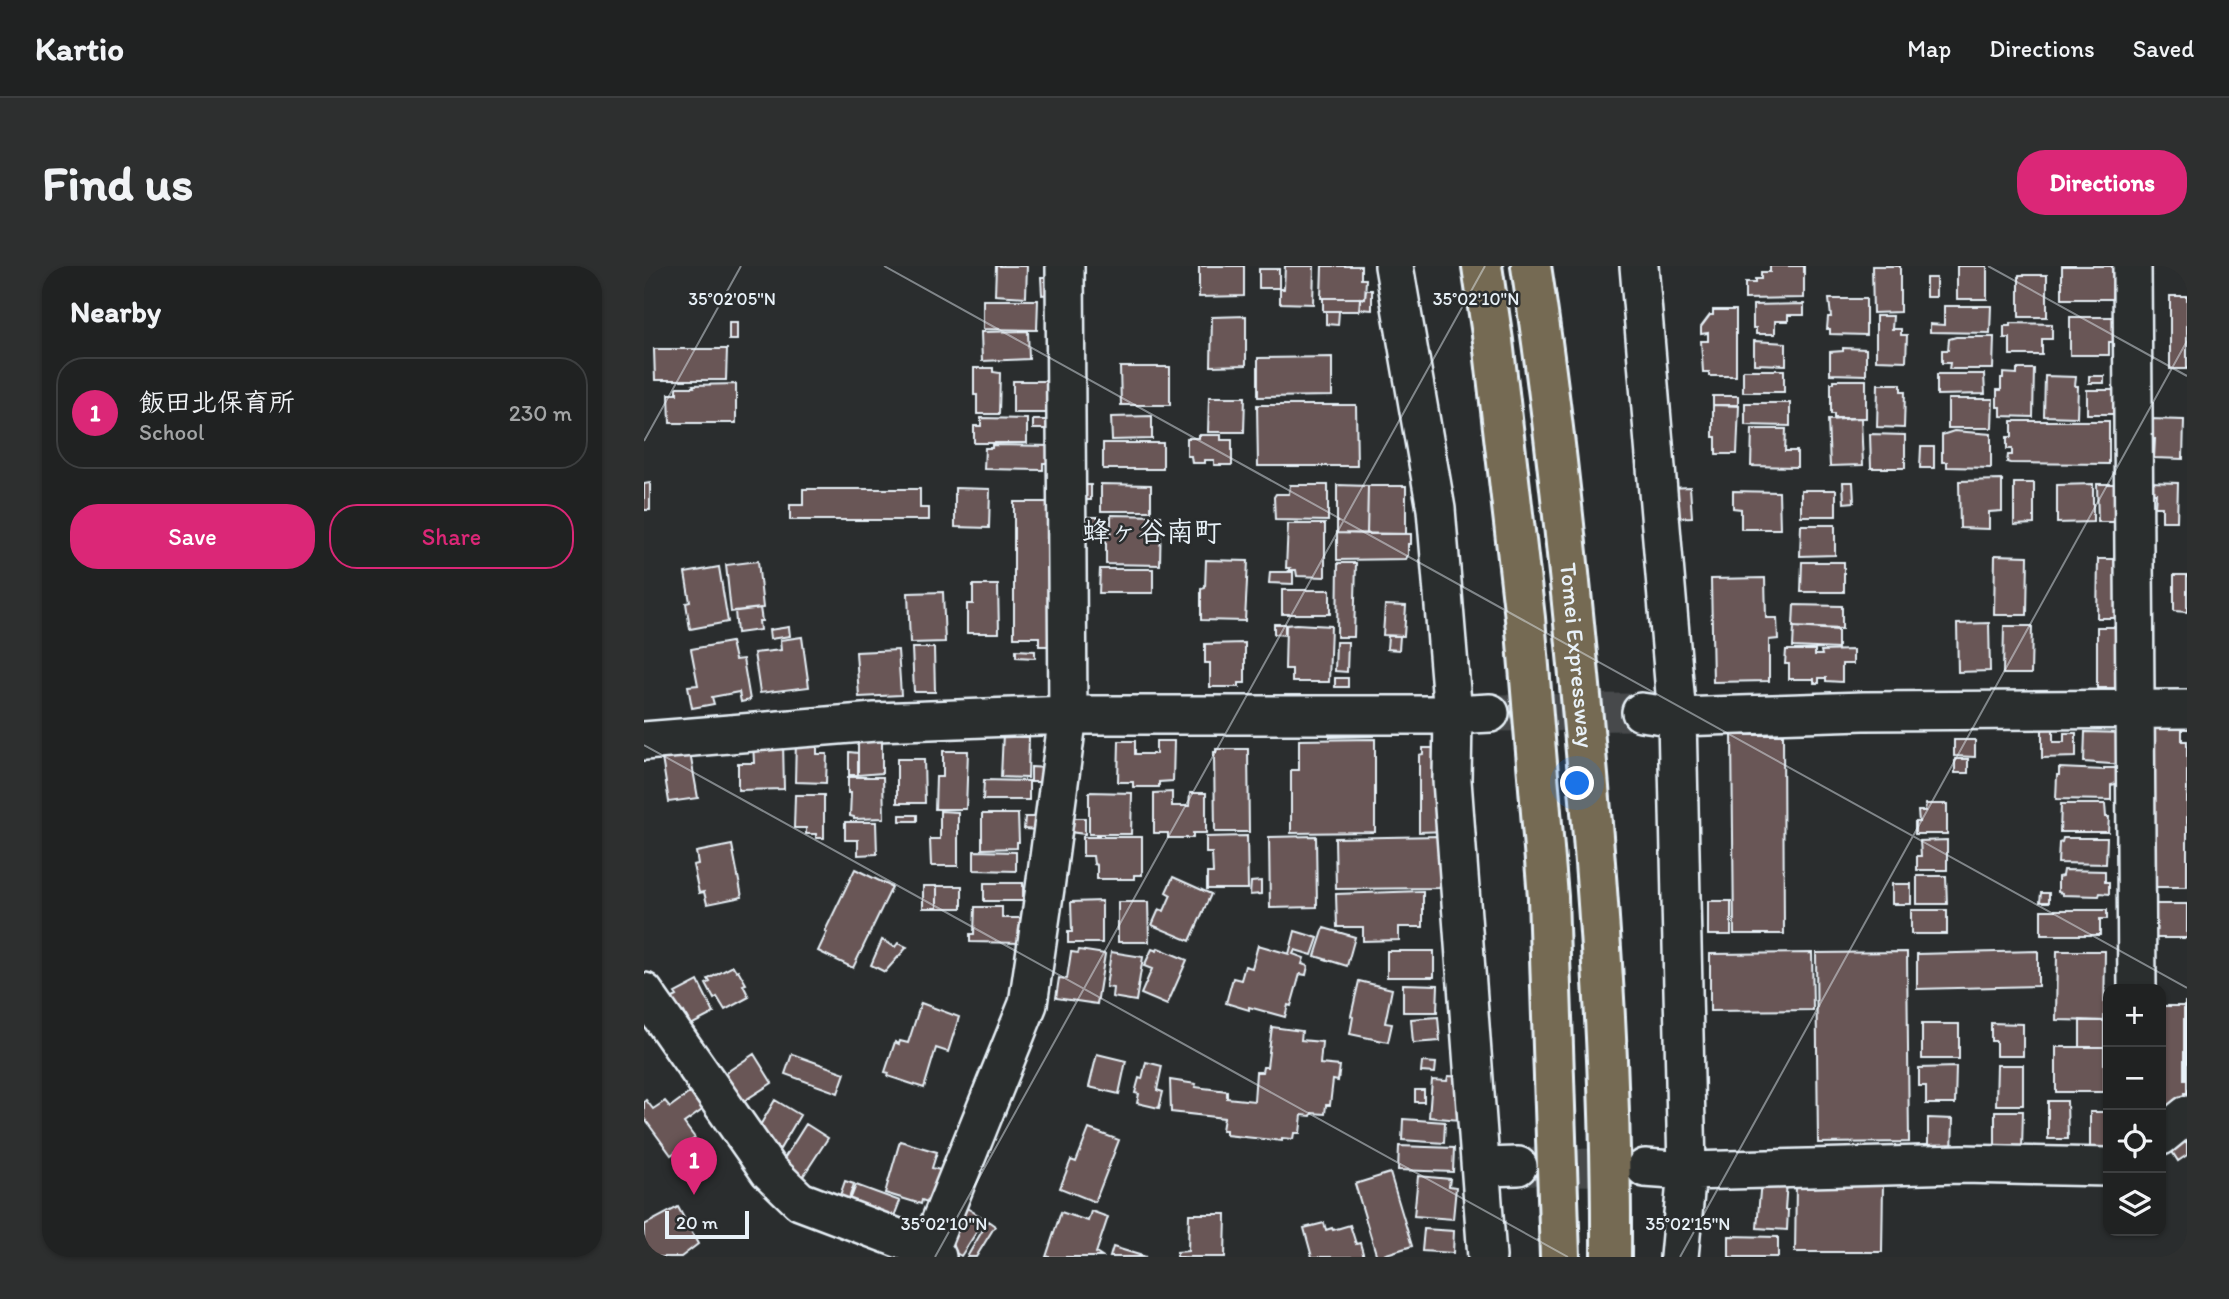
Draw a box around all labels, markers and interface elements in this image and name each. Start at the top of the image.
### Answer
text: Kartio [35,29,124,68]
text: Map [1907,34,1951,63]
text: Directions [1989,34,2095,63]
text: Saved [2133,34,2194,63]
button: Directions [2017,150,2187,215]
text: Find us [42,153,193,212]
text: 35°02'05"N [688,288,776,310]
text: 35°02'10"N [1433,288,1519,310]
text: Nearby [70,293,161,330]
text: 飯田北保育所 [139,386,295,418]
text: 1 [90,399,100,427]
text: 230 m [509,399,572,427]
text: School [139,418,204,446]
button: Save [70,504,315,569]
button: Share [329,504,574,569]
district label: 蜂ヶ谷南町 [1082,514,1222,548]
street label: Tomei Expressway [1554,561,1601,749]
your location [1560,766,1594,800]
map controls [2103,984,2166,1236]
button: + [2103,984,2166,1047]
button: − [2103,1047,2166,1110]
button: locate [2103,1110,2166,1173]
pin: 1 [671,1137,717,1195]
button: layers [2103,1173,2166,1236]
scale bar [665,1208,749,1240]
text: 20 m [676,1211,718,1234]
text: 35°02'10"N [901,1213,987,1235]
text: 35°02'15"N [1646,1213,1731,1235]

